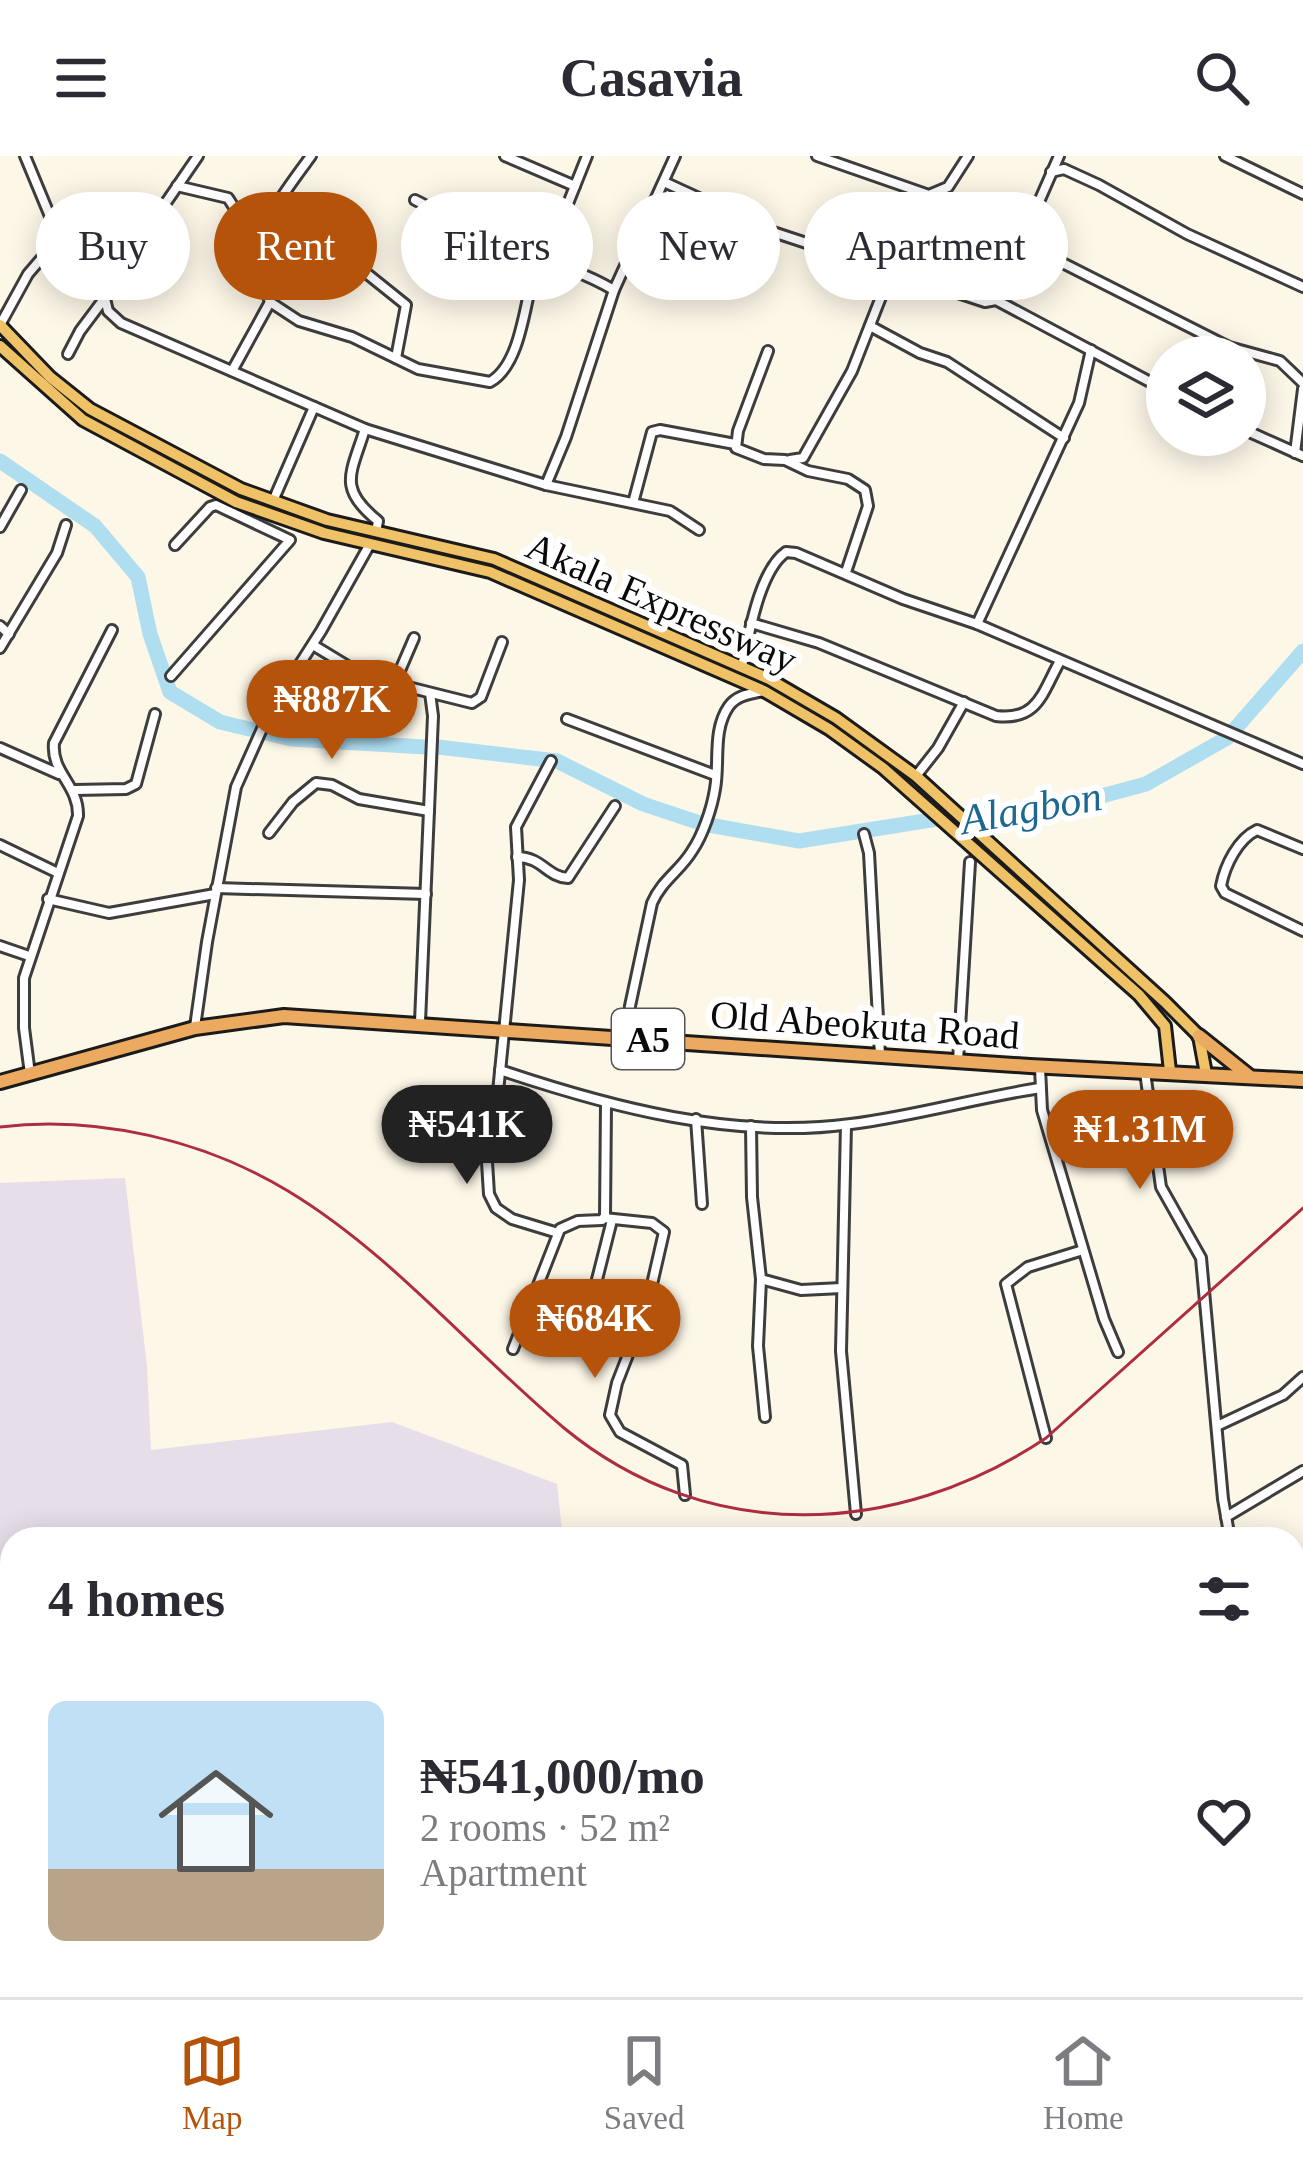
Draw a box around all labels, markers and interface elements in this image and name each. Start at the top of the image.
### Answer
icon: menu [48,45,114,111]
icon: search [1189,45,1255,111]
text: Casavia [560,48,743,108]
chip: Buy [36,192,190,300]
chip: Rent [214,192,377,300]
chip: Filters [401,192,593,300]
chip: New [617,192,780,300]
chip: Apartment [804,192,1068,300]
map controls [1146,336,1266,456]
button: layers [1146,336,1266,456]
street label: Akala Expressway [520,524,804,682]
pin: ₦887K [248,660,416,762]
text: ₦887K [274,677,391,720]
water label: Alagbon [954,773,1105,844]
street label: Old Abeokuta Road [709,992,1021,1057]
road number: A5 [612,1009,684,1069]
pin: ₦541K [383,1085,551,1187]
pin: ₦1.31M [1042,1090,1238,1192]
text: ₦541K [409,1102,526,1145]
text: ₦1.31M [1073,1107,1207,1150]
pin: ₦684K [511,1279,679,1381]
text: ₦684K [537,1296,654,1339]
icon: filters [1191,1566,1257,1632]
text: 4 homes [48,1571,225,1627]
text: ₦541,000/mo [420,1748,705,1804]
icon: home [144,1749,288,1893]
icon: heart [1191,1788,1257,1854]
text: 2 rooms · 52 m² [420,1806,670,1849]
text: Apartment [420,1851,587,1894]
tab: Map [179,2028,245,2137]
tab: Saved [604,2028,685,2137]
tab: Home [1043,2028,1124,2137]

